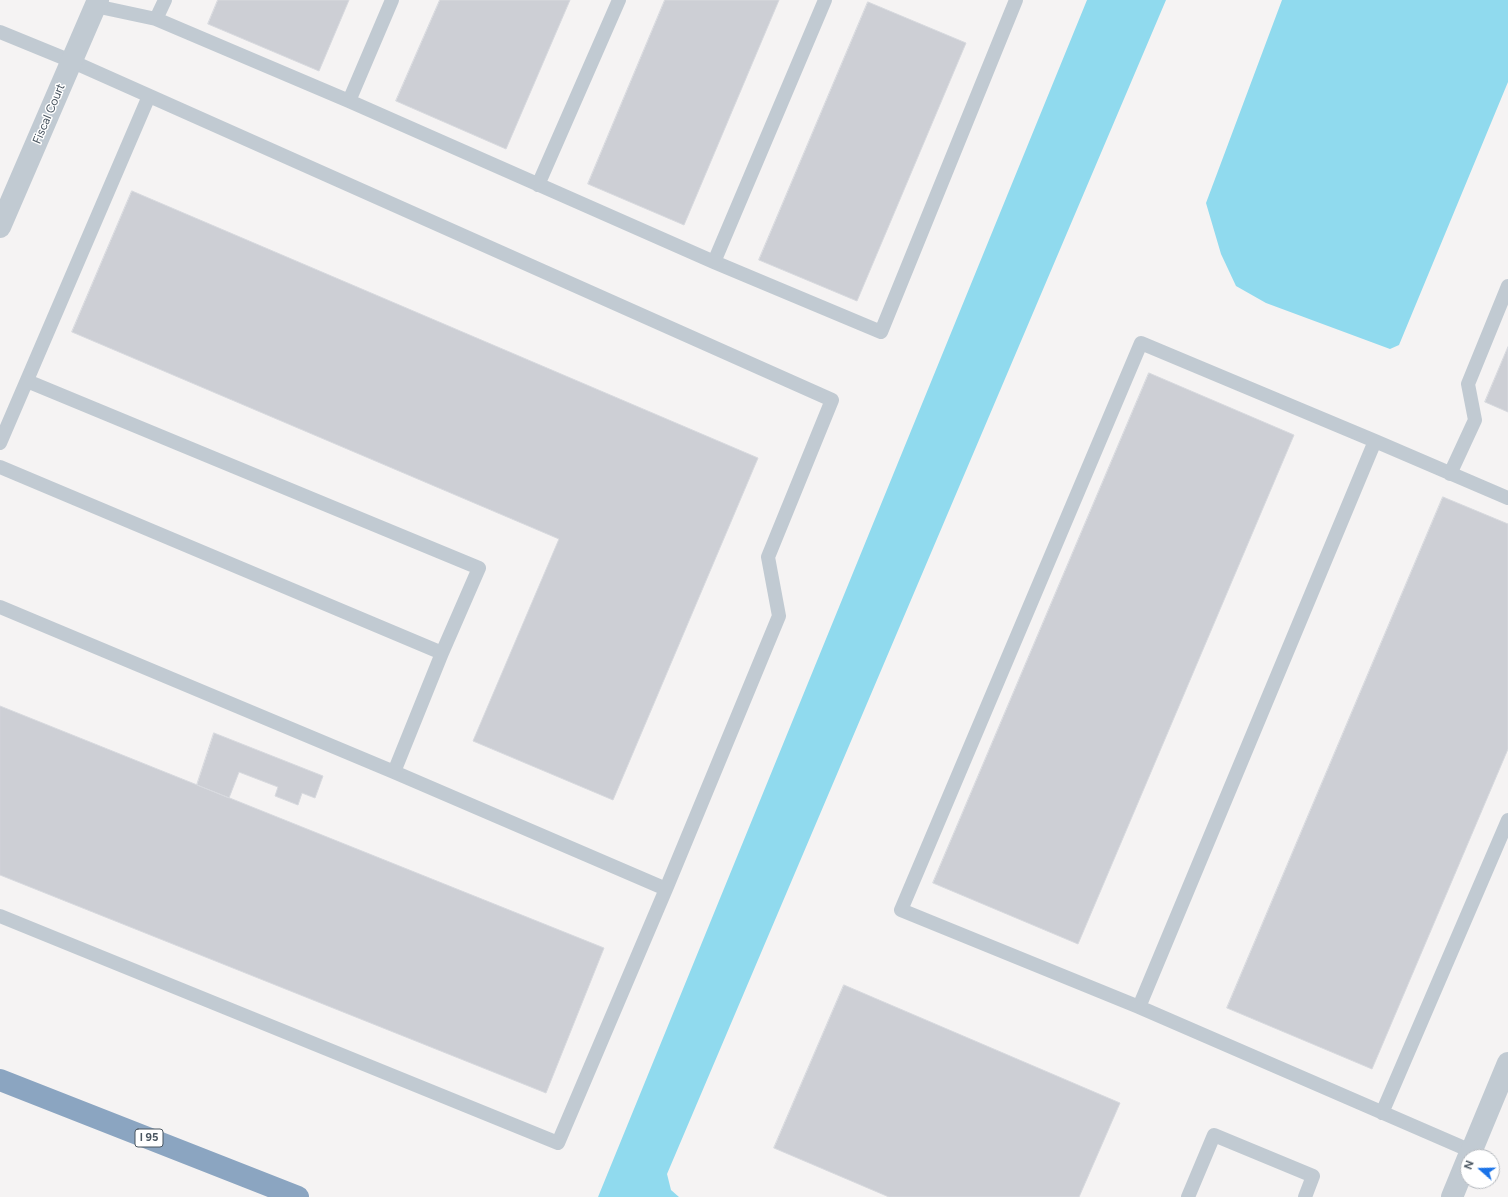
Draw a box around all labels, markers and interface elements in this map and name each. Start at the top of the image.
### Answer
street label: Fiscal Court [30,82,68,146]
road number: I 95 [135,1129,163,1147]
north arrow [1460,1149,1500,1189]
text: N [1462,1159,1477,1171]

